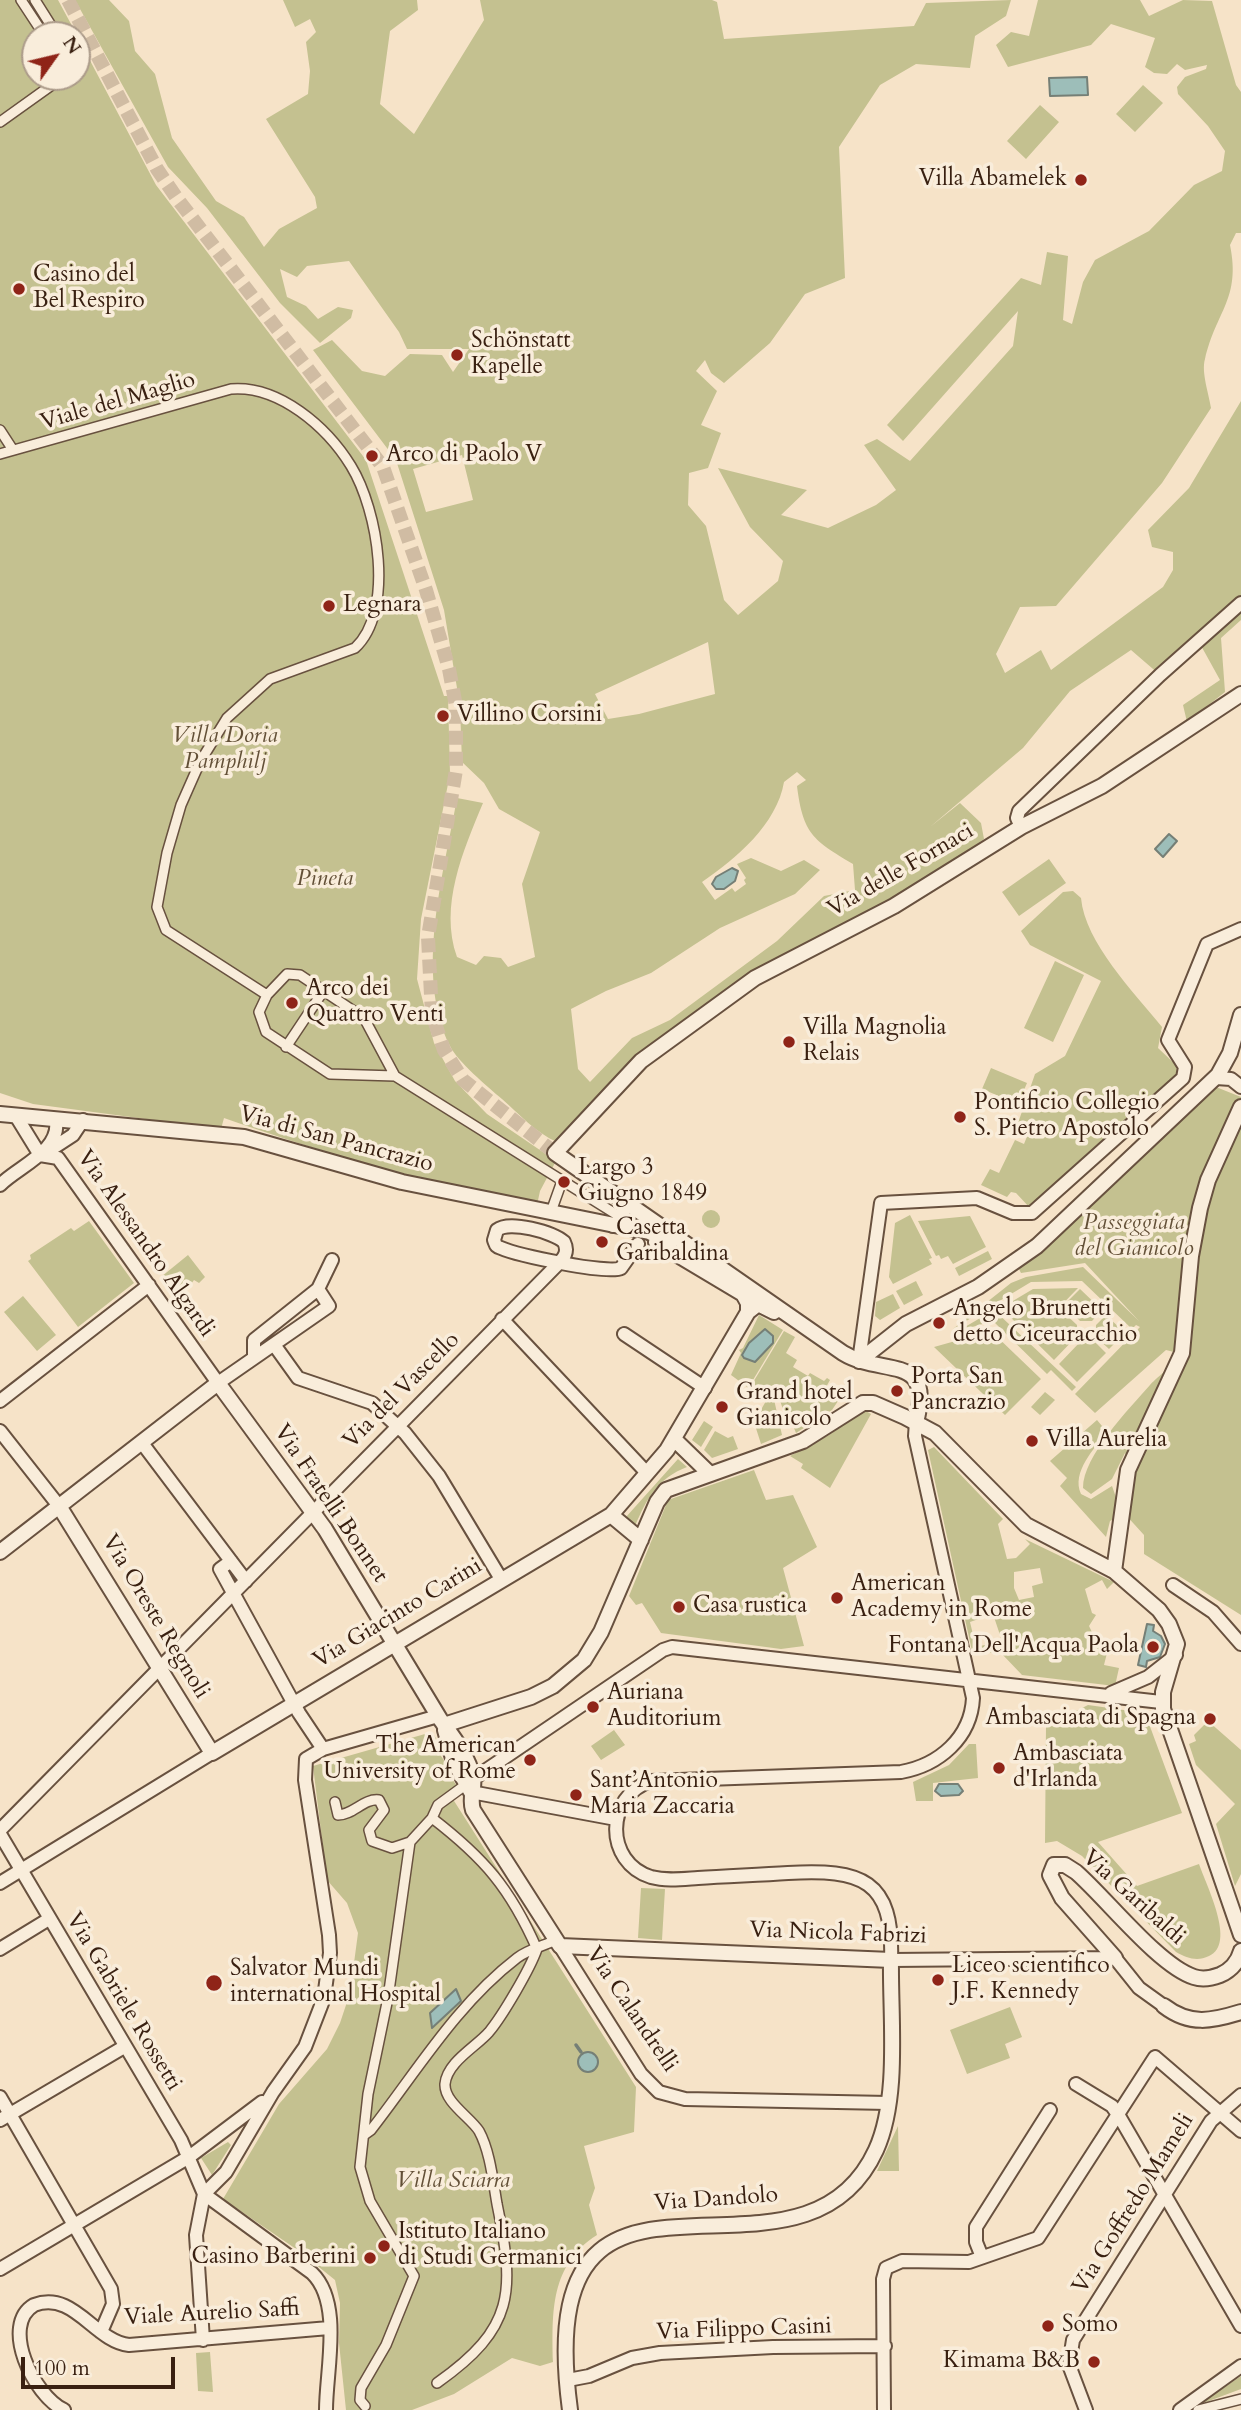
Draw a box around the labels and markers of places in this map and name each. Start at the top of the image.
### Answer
place label: Villa Abamelek [919,166,1067,194]
marker: Villa Abamelek [1073,172,1089,188]
place label: Casino del Bel Respiro [33,262,145,316]
marker: Casino del Bel Respiro [11,281,27,297]
place label: Schönstatt Kapelle [471,328,571,382]
marker: Schönstatt Kapelle [449,347,465,363]
place label: Arco di Paolo V [386,442,542,470]
marker: Arco di Paolo V [364,448,380,464]
place label: Legnara [343,592,422,620]
marker: Legnara [321,598,337,614]
place label: Villino Corsini [457,702,602,730]
marker: Villino Corsini [435,708,451,724]
place label: Arco dei Quattro Venti [306,976,444,1030]
marker: Arco dei Quattro Venti [284,995,300,1011]
place label: Villa Magnolia Relais [803,1015,946,1069]
marker: Villa Magnolia Relais [781,1034,797,1050]
place label: Pontificio Collegio S. Pietro Apostolo [974,1090,1159,1144]
marker: Pontificio Collegio S. Pietro Apostolo [952,1109,968,1125]
place label: Largo 3 Giugno 1849 [578,1155,707,1209]
marker: Largo 3 Giugno 1849 [556,1174,572,1190]
place label: Casetta Garibaldina [616,1215,729,1269]
marker: Casetta Garibaldina [594,1234,610,1250]
place label: Angelo Brunetti detto Ciceuracchio [953,1296,1137,1350]
marker: Angelo Brunetti detto Ciceuracchio [931,1315,947,1331]
place label: Porta San Pancrazio [911,1364,1006,1418]
place label: Grand hotel Gianicolo [736,1380,853,1434]
marker: Porta San Pancrazio [889,1383,905,1399]
marker: Grand hotel Gianicolo [714,1399,730,1415]
place label: Villa Aurelia [1046,1427,1167,1455]
marker: Villa Aurelia [1024,1433,1040,1449]
place label: American Academy in Rome [851,1571,1032,1625]
marker: American Academy in Rome [829,1590,845,1606]
place label: Casa rustica [693,1593,807,1621]
marker: Casa rustica [671,1599,687,1615]
place label: Fontana Dell'Acqua Paola [888,1633,1139,1661]
marker: Fontana Dell'Acqua Paola [1145,1639,1161,1655]
place label: Auriana Auditorium [607,1680,721,1734]
marker: Auriana Auditorium [585,1699,601,1715]
place label: Ambasciata di Spagna [985,1705,1196,1733]
marker: Ambasciata di Spagna [1202,1711,1218,1727]
place label: The American University of Rome [324,1733,516,1787]
place label: Ambasciata d'Irlanda [1013,1741,1123,1795]
marker: The American University of Rome [522,1752,538,1768]
marker: Ambasciata d'Irlanda [991,1760,1007,1776]
place label: Sant’Antonio Maria Zaccaria [590,1768,735,1822]
marker: Sant’Antonio Maria Zaccaria [568,1787,584,1803]
place label: Liceo scientifico J.F. Kennedy [952,1953,1110,2007]
place label: Salvator Mundi international Hospital [230,1956,441,2010]
marker: Liceo scientifico J.F. Kennedy [930,1972,946,1988]
marker: Salvator Mundi international Hospital [204,1973,224,1993]
place label: Istituto Italiano di Studi Germanici [398,2219,582,2273]
marker: Istituto Italiano di Studi Germanici [376,2238,392,2254]
place label: Casino Barberini [191,2244,356,2272]
marker: Casino Barberini [362,2250,378,2266]
place label: Somo [1062,2312,1118,2340]
marker: Somo [1040,2318,1056,2334]
place label: Kimama B&B [943,2348,1080,2376]
marker: Kimama B&B [1086,2354,1102,2370]

